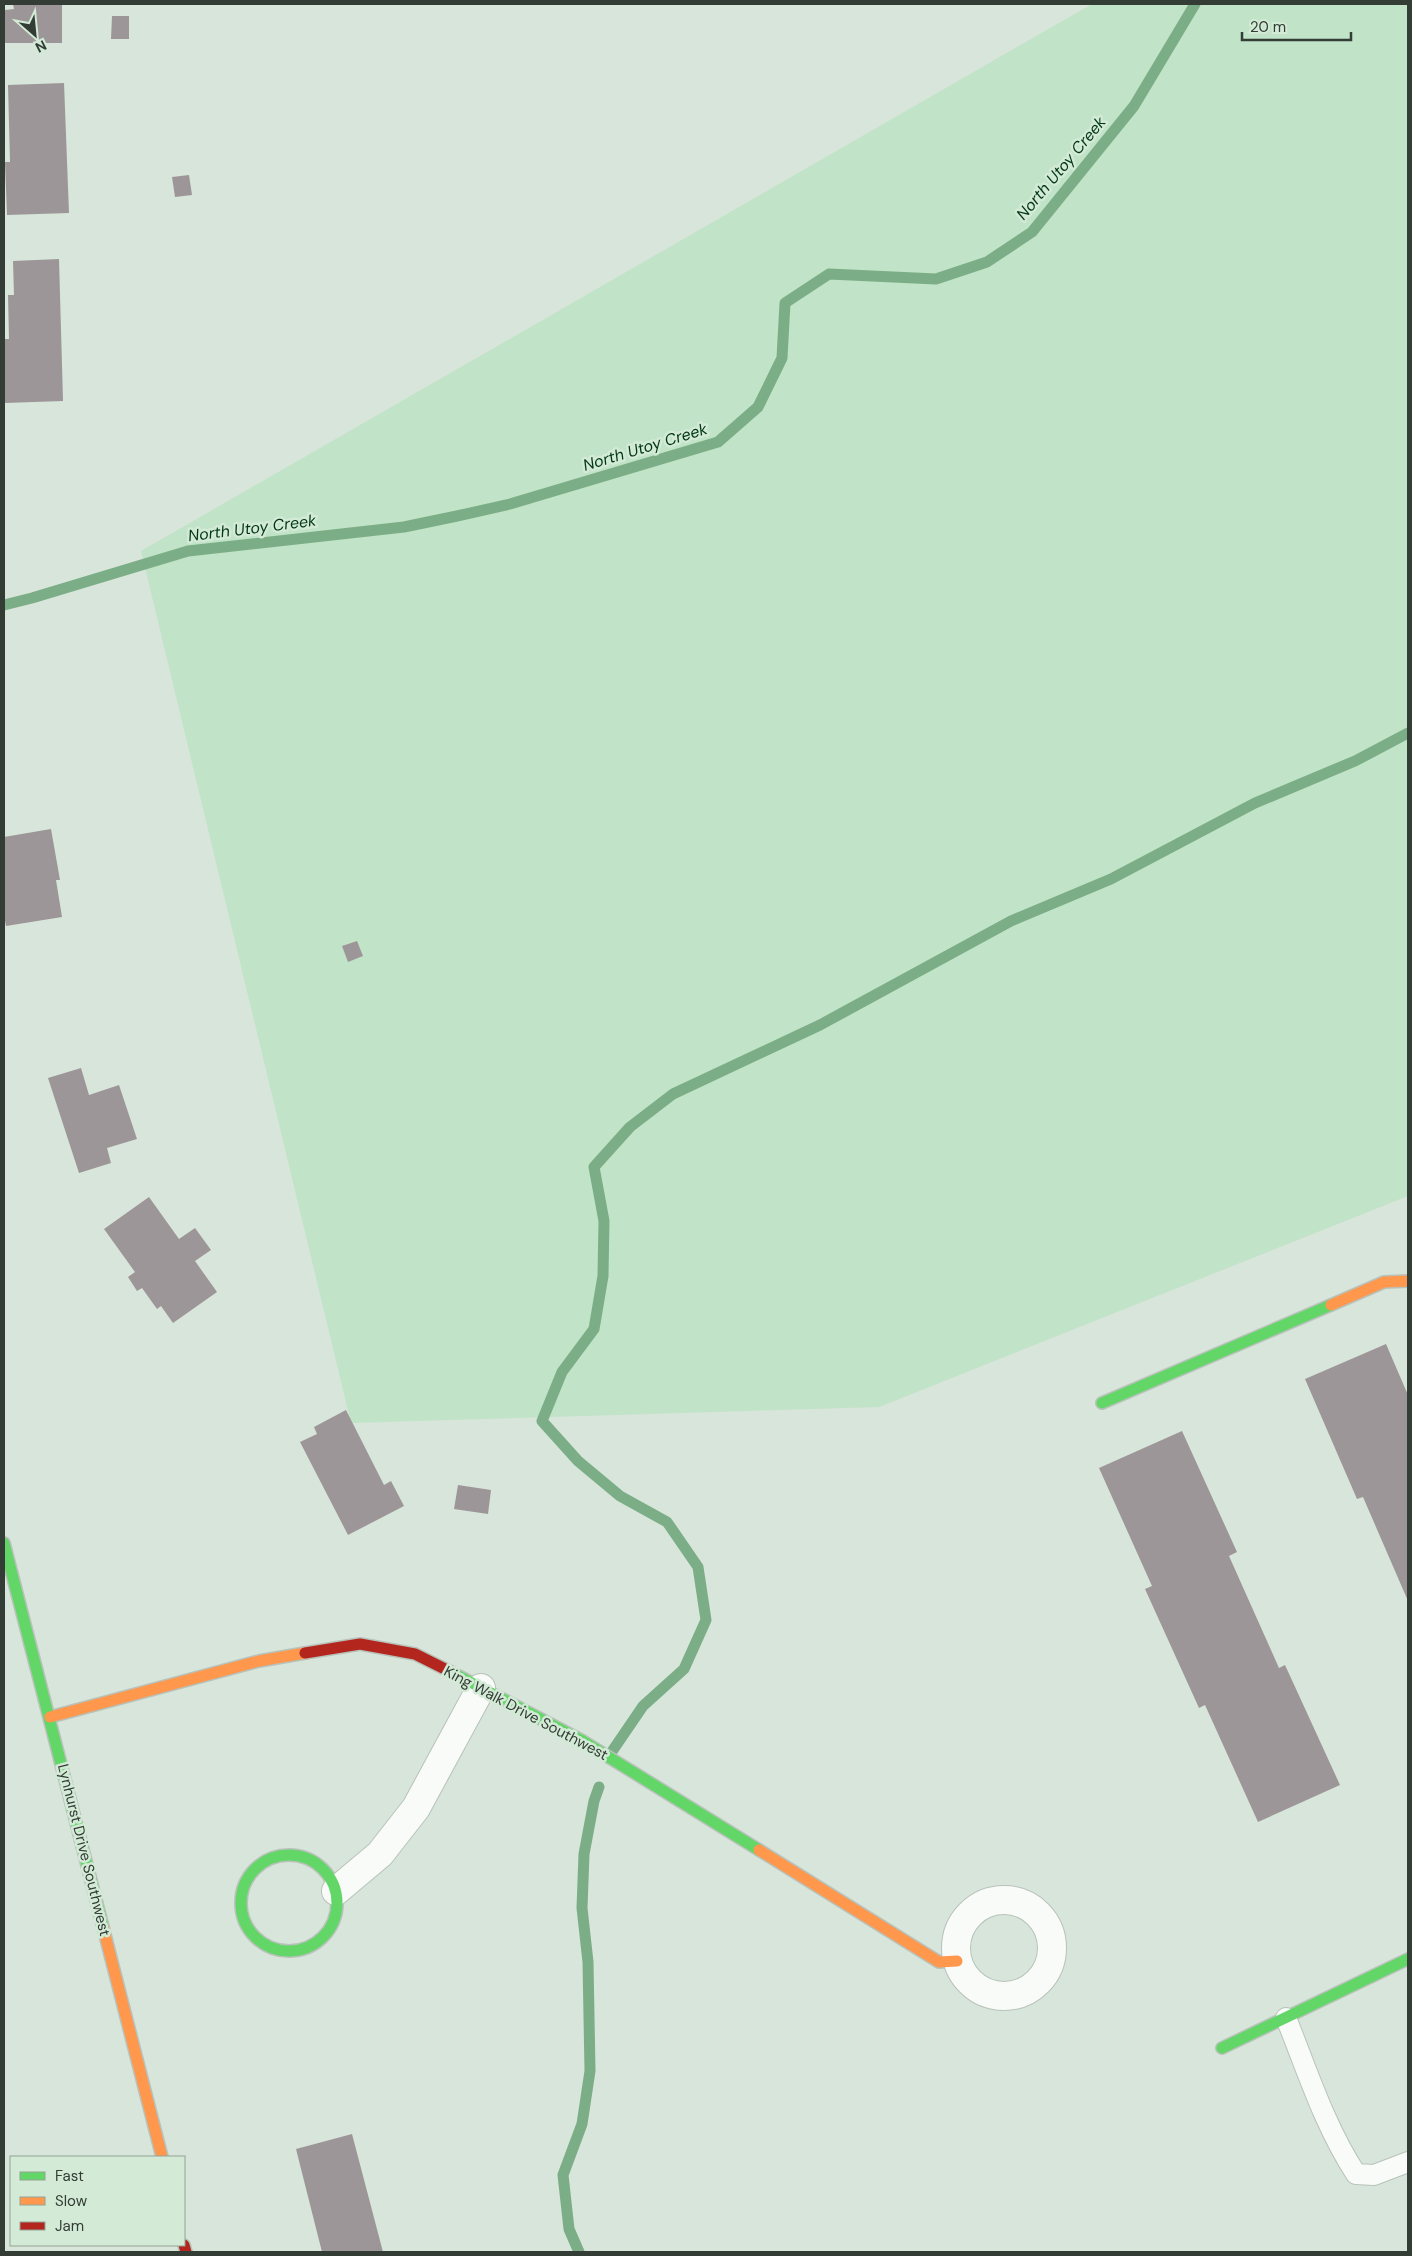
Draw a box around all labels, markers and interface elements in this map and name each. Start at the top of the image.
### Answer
north arrow [10,10,60,60]
scale bar [1242,10,1351,42]
text: 20 m [1250,17,1286,37]
text: N [32,36,50,57]
water label: North Utoy Creek [1012,111,1111,224]
water label: North Utoy Creek [580,418,710,476]
water label: North Utoy Creek [187,510,318,546]
street label: King Walk Drive Southwest [440,1661,612,1765]
street label: Lynhurst Drive Southwest [53,1762,115,1938]
legend [10,2156,185,2246]
text: Fast [55,2166,84,2186]
text: Slow [55,2191,88,2211]
text: Jam [55,2216,84,2236]

